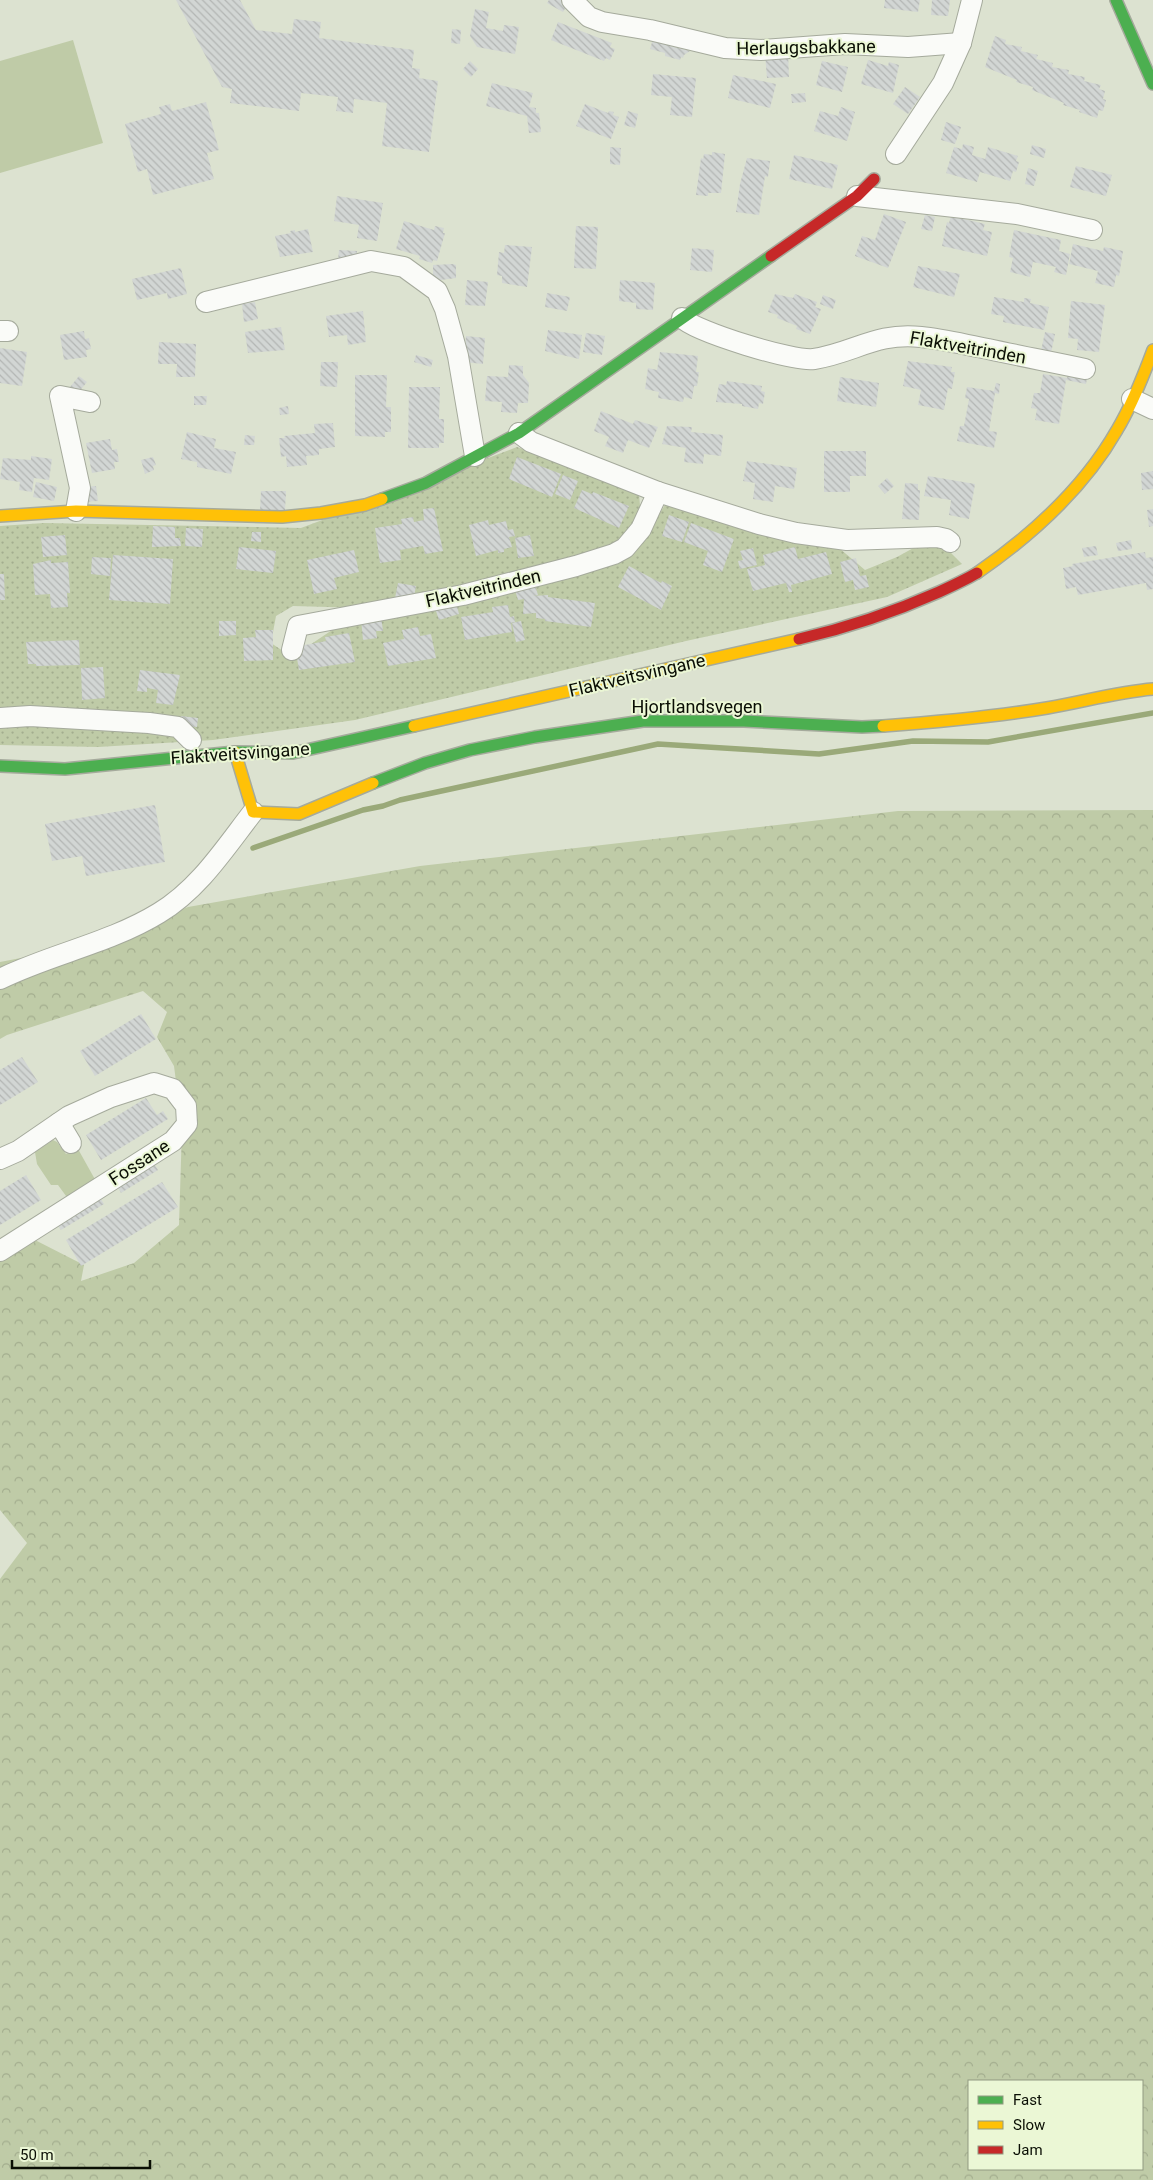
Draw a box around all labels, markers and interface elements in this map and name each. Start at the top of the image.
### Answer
street label: Herlaugsbakkane [736,35,876,59]
street label: Flaktveitrinden [908,326,1028,368]
street label: Flaktveitrinden [423,565,543,611]
street label: Flaktveitsvingane [567,649,707,701]
street label: Hjortlandsvegen [631,696,763,717]
street label: Flaktveitsvingane [170,738,310,768]
street label: Fossane [105,1135,173,1189]
legend [968,2080,1143,2170]
text: Fast [1013,2091,1042,2109]
text: Slow [1013,2116,1045,2134]
scale bar [12,2138,150,2170]
text: Jam [1013,2141,1043,2159]
text: 50 m [20,2146,54,2164]

